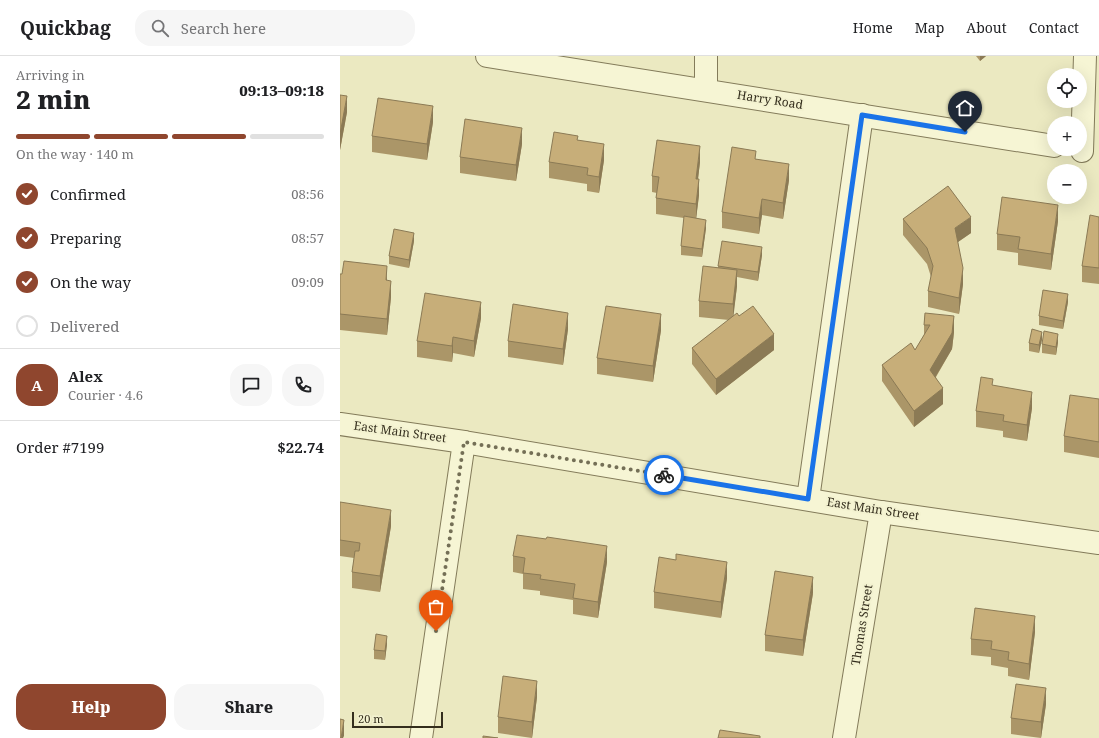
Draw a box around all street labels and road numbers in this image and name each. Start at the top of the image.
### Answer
street label: Harry Road [736,86,805,113]
street label: East Main Street [353,417,447,446]
street label: East Main Street [826,493,920,524]
street label: Thomas Street [847,583,876,667]

